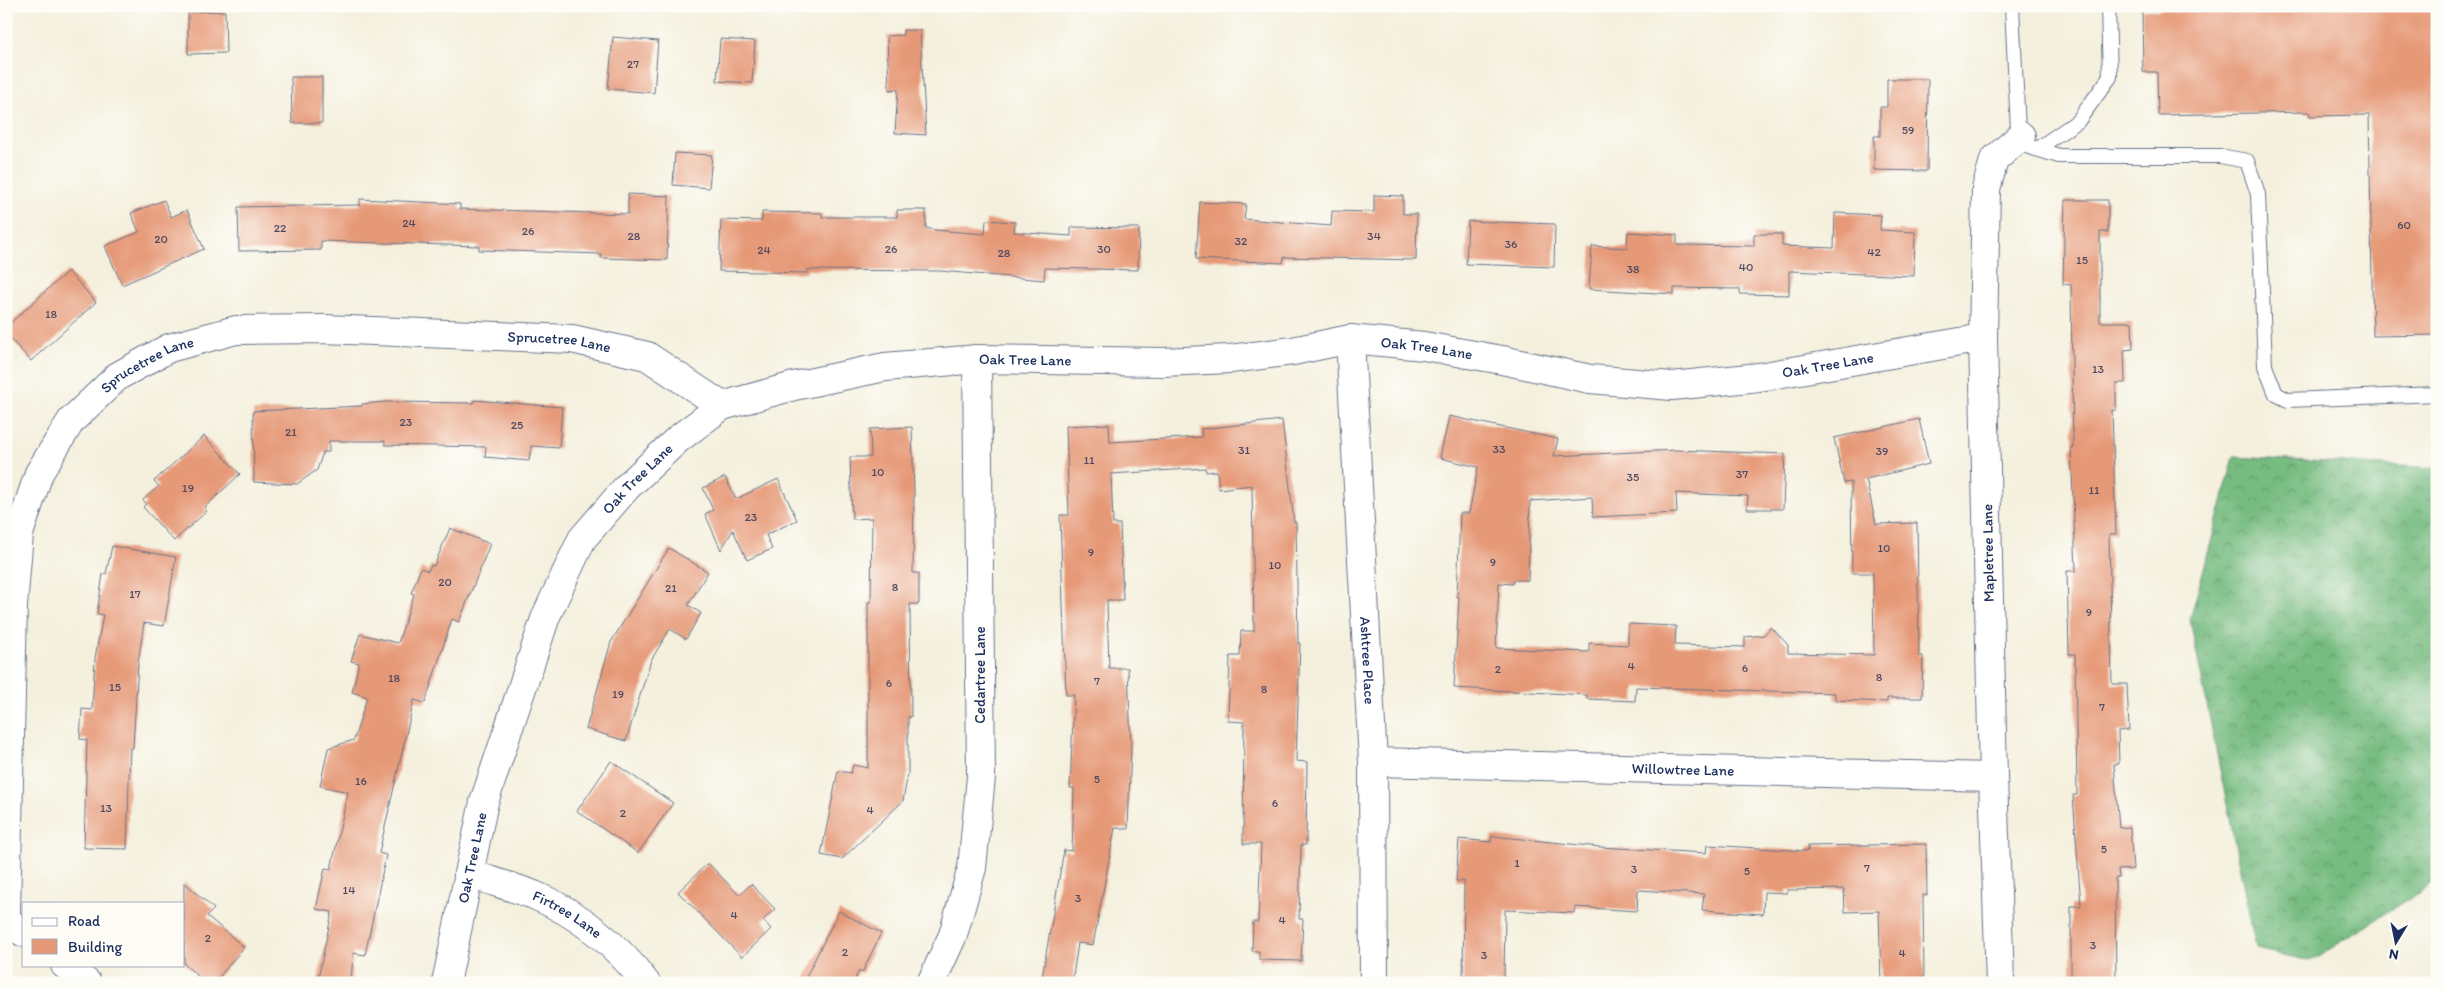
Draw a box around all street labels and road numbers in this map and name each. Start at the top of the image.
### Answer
street label: Sprucetree Lane [507,327,613,357]
street label: Sprucetree Lane [97,333,196,397]
street label: Oak Tree Lane [1380,333,1474,364]
street label: Oak Tree Lane [1781,348,1875,382]
street label: Oak Tree Lane [979,350,1072,370]
street label: Oak Tree Lane [599,440,677,518]
street label: Mapletree Lane [1978,504,1998,602]
street label: Ashtree Place [1356,616,1379,705]
street label: Cedartree Lane [971,626,989,724]
street label: Willowtree Lane [1631,759,1735,780]
street label: Oak Tree Lane [454,811,491,905]
street label: Firtree Lane [530,887,606,942]

